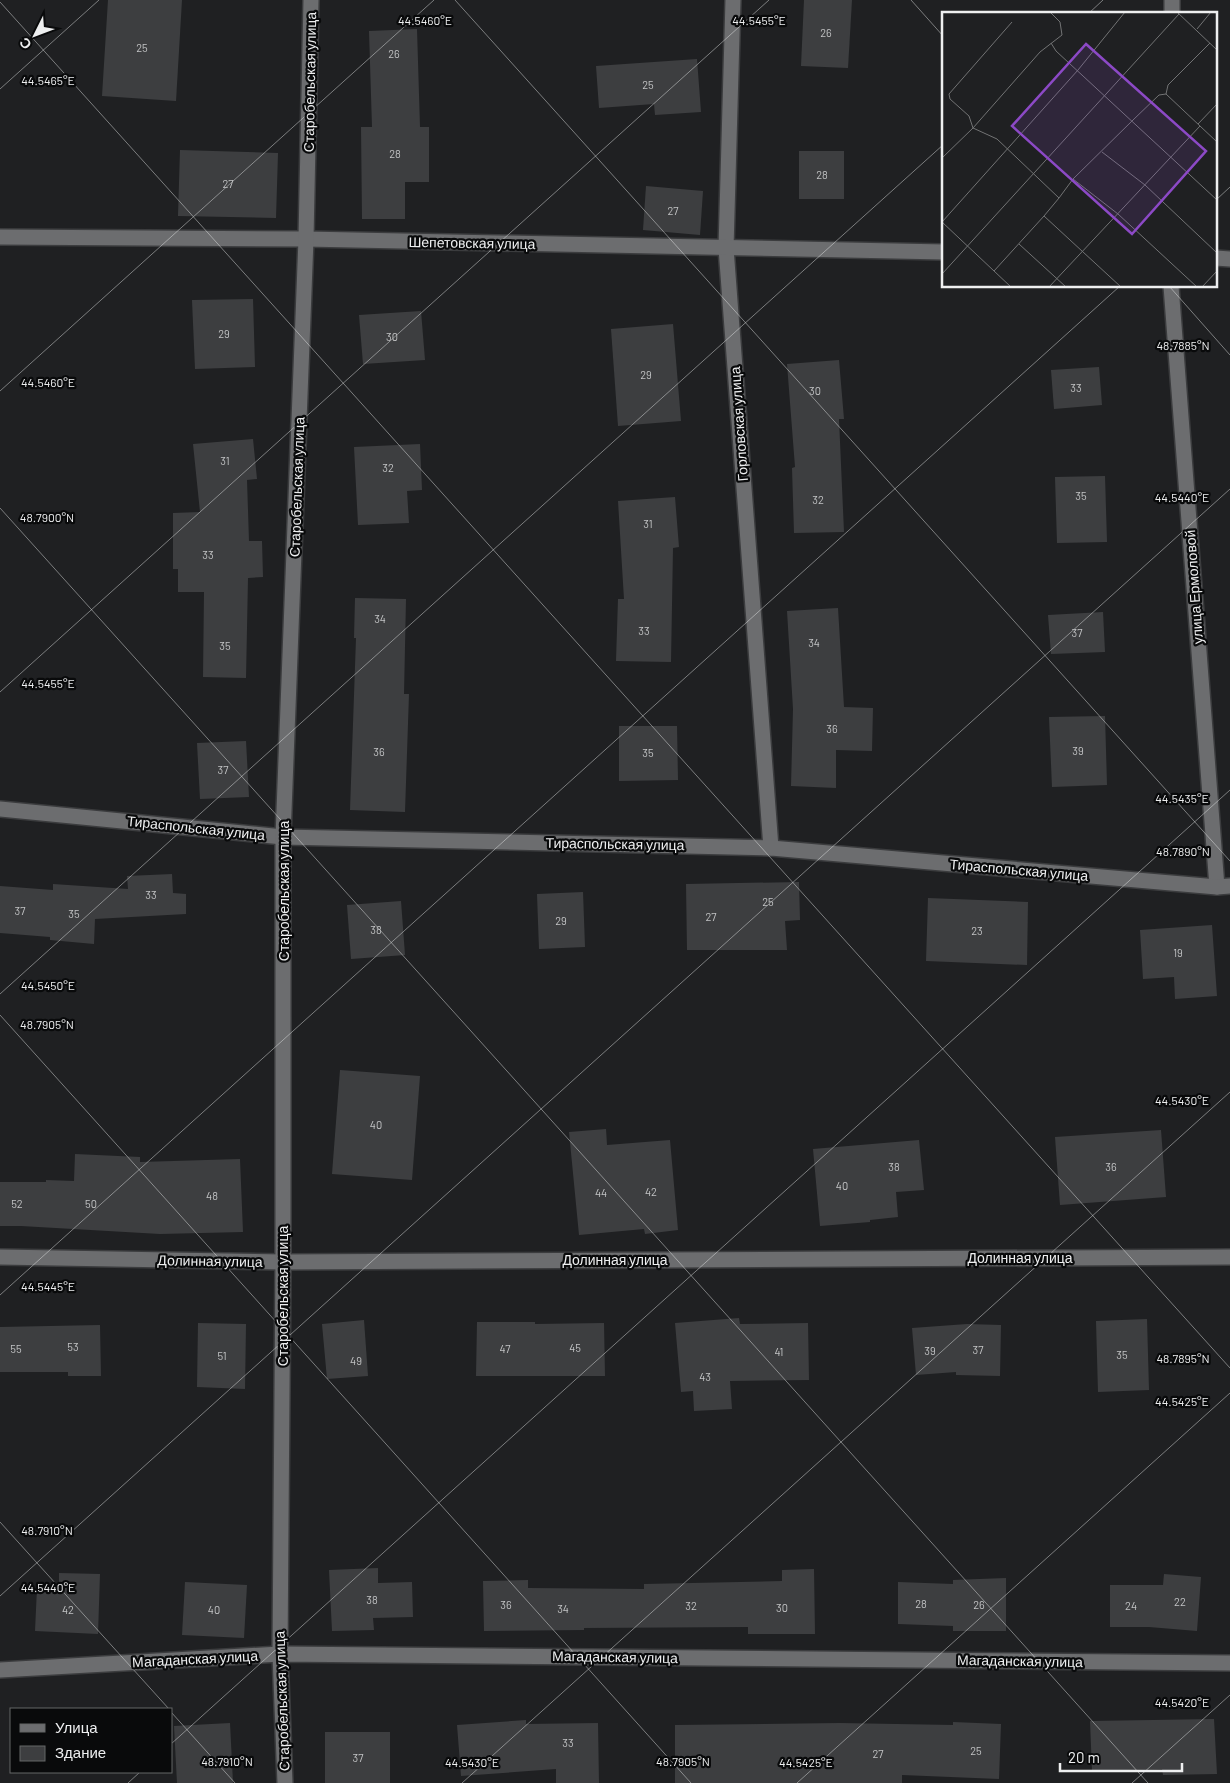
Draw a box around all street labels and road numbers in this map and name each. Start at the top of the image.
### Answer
street label: Старобельская улица [300,11,319,152]
street label: Шепетовская улица [408,233,536,252]
street label: Горловская улица [726,366,751,482]
street label: Старобельская улица [286,416,307,557]
street label: улица Ермоловой [1181,529,1206,645]
street label: Тираспольская улица [126,812,266,843]
street label: Старобельская улица [275,821,292,961]
street label: Тираспольская улица [545,834,685,853]
street label: Тираспольская улица [949,855,1089,884]
street label: Старобельская улица [274,1226,291,1366]
street label: Долинная улица [967,1249,1073,1266]
street label: Долинная улица [157,1251,263,1270]
street label: Долинная улица [562,1251,668,1268]
street label: Старобельская улица [271,1630,292,1772]
street label: Магаданская улица [132,1647,259,1670]
street label: Магаданская улица [552,1647,678,1666]
street label: Магаданская улица [957,1651,1083,1670]

